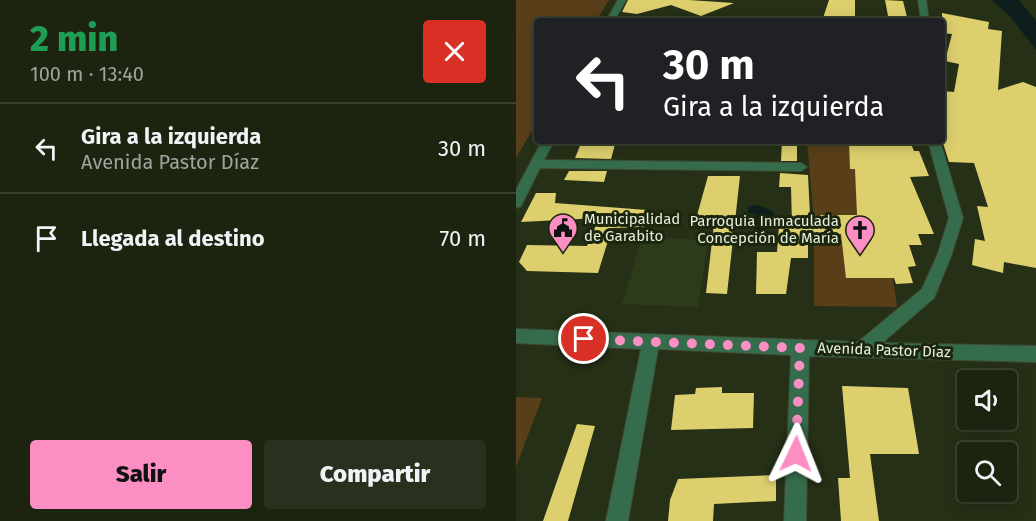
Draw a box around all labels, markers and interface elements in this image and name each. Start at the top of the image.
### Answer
text: 2 min [30,17,118,61]
button: close [423,20,486,83]
text: 30 m [663,40,755,90]
icon: left [564,42,642,120]
text: 100 m · 13:40 [30,62,144,86]
text: Gira a la izquierda [663,91,884,123]
text: Gira a la izquierda [81,123,261,150]
icon: left [30,132,63,165]
text: 30 m [438,135,486,162]
text: Avenida Pastor Díaz [81,150,259,174]
place label: Municipalidad de Garabito [584,210,680,245]
public building icon: Municipalidad de Garabito [547,212,579,254]
place label: Parroquia Inmaculada Concepción de María [689,212,839,247]
church icon: Parroquia Inmaculada Concepción de María [844,214,876,256]
icon: arrive [30,222,63,255]
text: Llegada al destino [81,225,265,252]
text: 70 m [440,225,486,252]
pin [558,313,609,364]
icon: arrive [567,322,600,355]
street label: Avenida Pastor Díaz [817,339,951,361]
map controls [957,370,1017,502]
button: sound [957,370,1017,430]
position arrow [764,422,828,486]
button: Salir [30,440,252,509]
button: Compartir [264,440,486,509]
button: search [957,442,1017,502]

